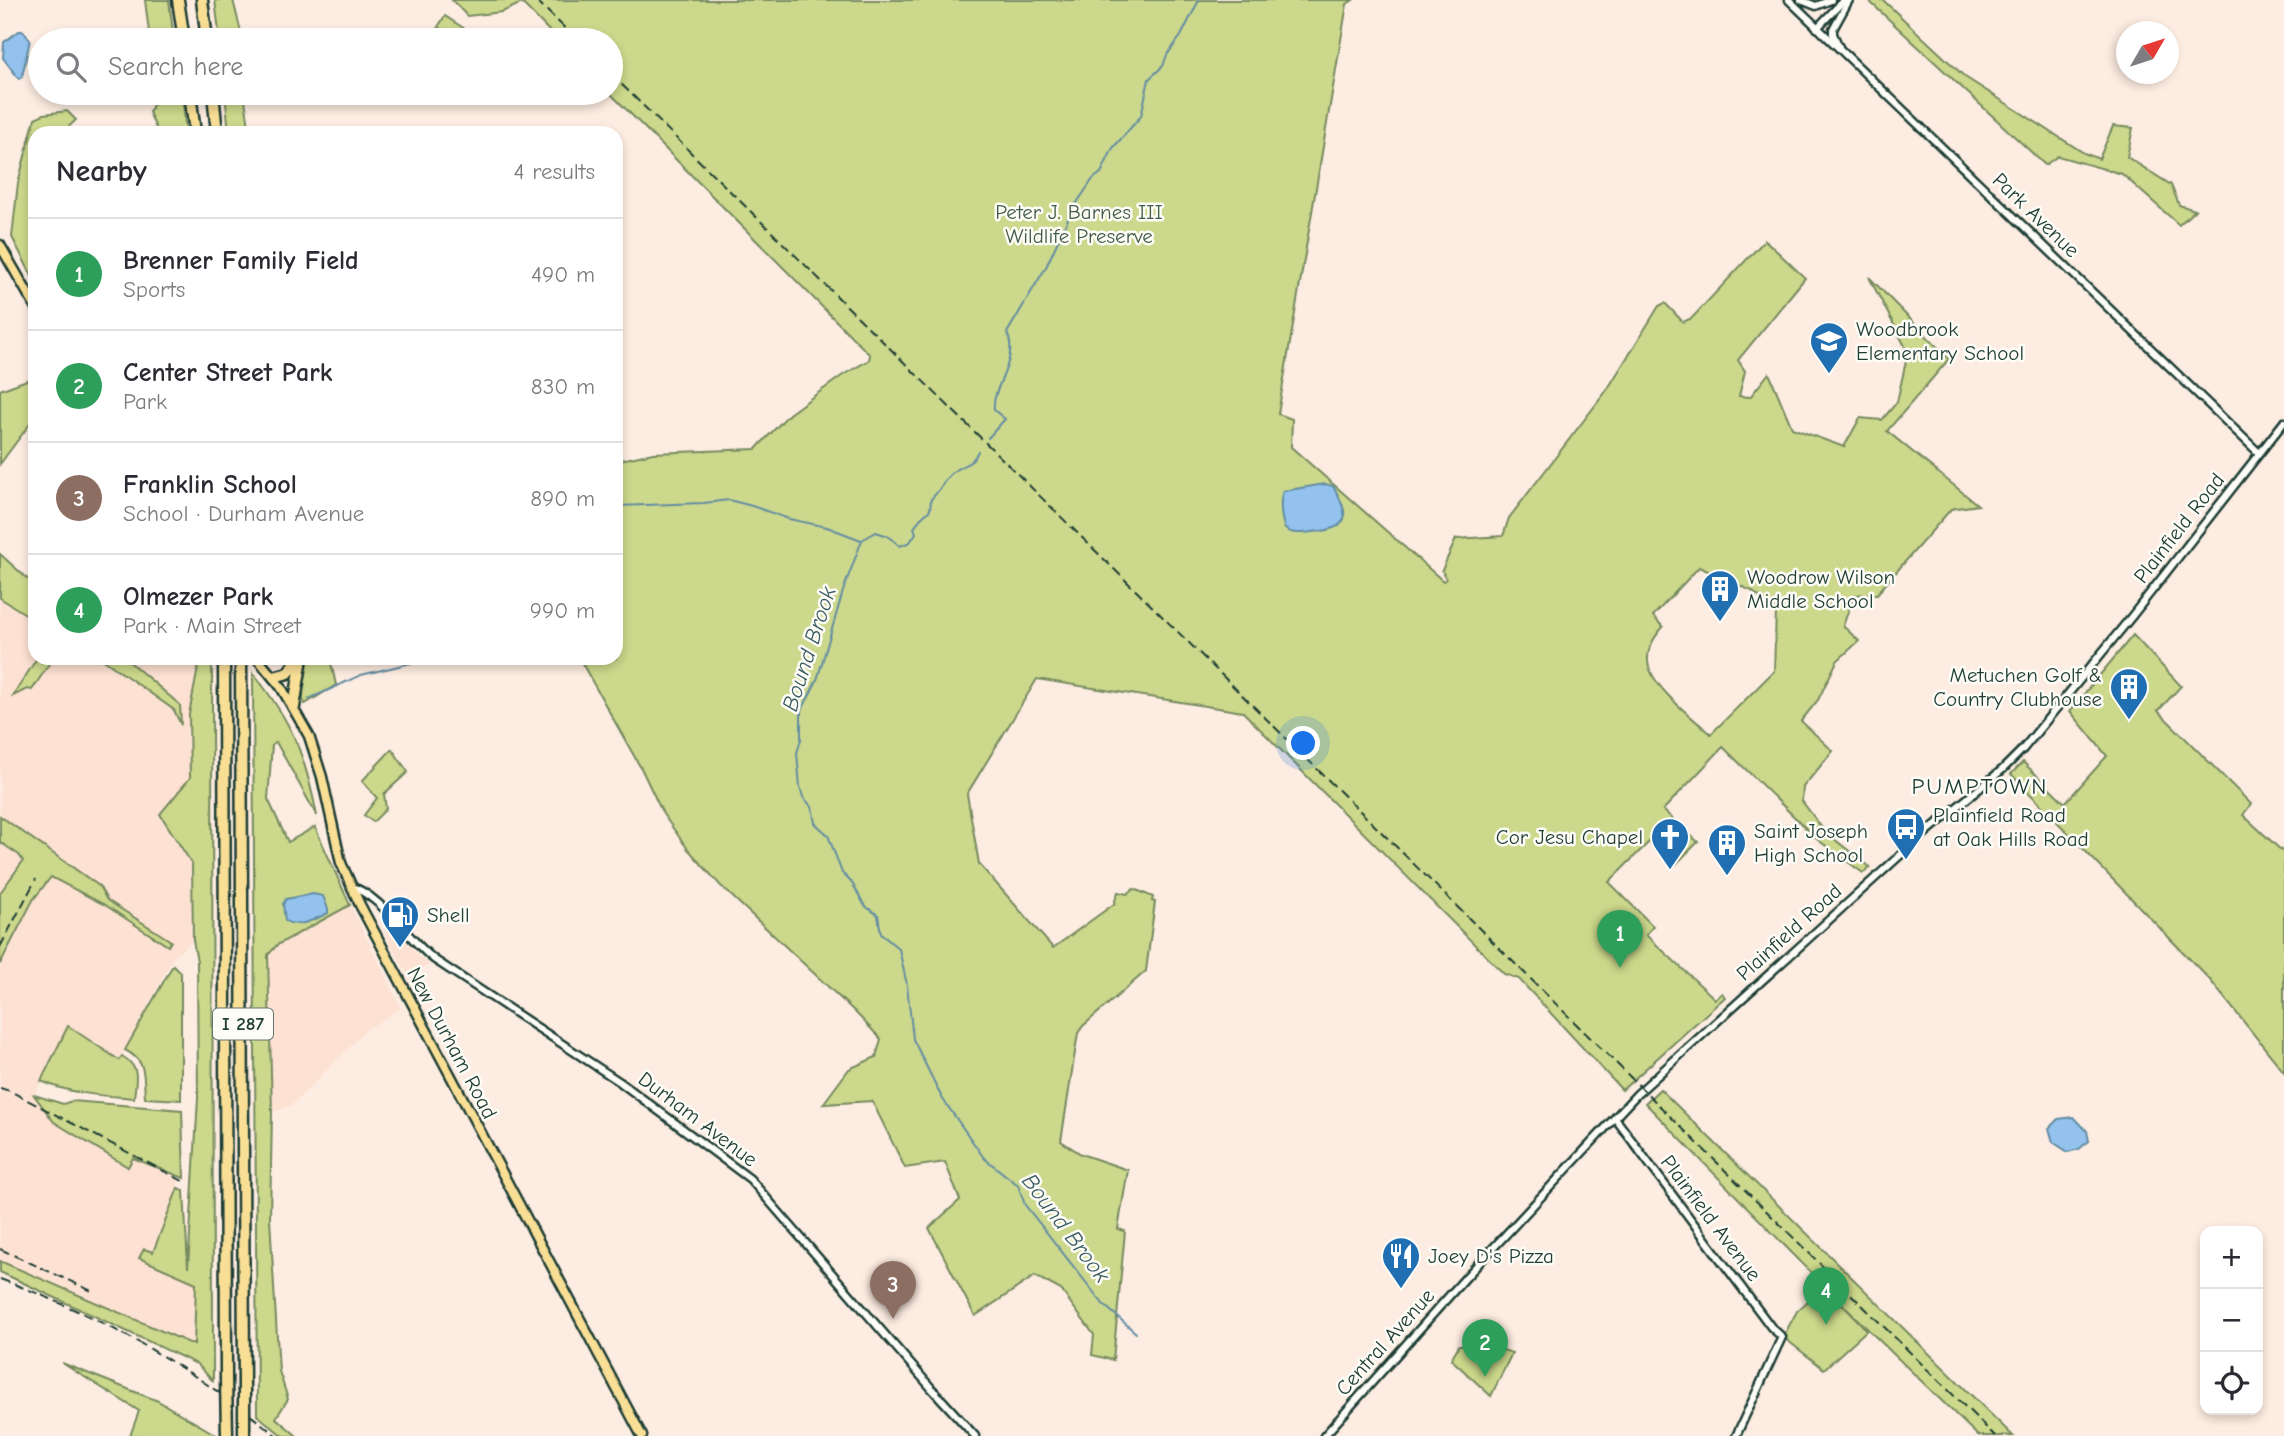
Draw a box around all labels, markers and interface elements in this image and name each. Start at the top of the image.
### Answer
north arrow [2116,21,2179,84]
search box [28,28,623,105]
icon: search [52,48,90,86]
text: Search here [108,52,243,82]
text: Nearby [56,154,147,189]
text: 4 results [513,158,595,185]
street label: Park Avenue [1988,168,2084,262]
park label: Peter J. Barnes III Wildlife Preserve [995,200,1163,248]
text: Brenner Family Field [123,246,359,276]
text: 1 [74,261,84,288]
text: 490 m [531,261,595,288]
text: Sports [123,276,185,303]
place label: Woodbrook Elementary School [1856,317,2024,365]
school or university icon: Woodbrook Elementary School [1808,320,1850,375]
text: Center Street Park [123,358,332,388]
text: 2 [73,373,85,400]
text: 830 m [531,373,595,400]
text: Park [123,388,167,415]
street label: Plainfield Road [2129,468,2229,588]
text: Franklin School [123,470,297,500]
text: 3 [73,485,85,512]
text: 890 m [530,485,595,512]
text: School · Durham Avenue [123,500,364,527]
place label: Woodrow Wilson Middle School [1747,565,1895,613]
building icon: Woodrow Wilson Middle School [1699,568,1741,623]
text: Olmezer Park [123,582,273,612]
water label: Bound Brook [776,583,842,715]
text: 4 [74,597,84,624]
text: 990 m [530,597,595,624]
text: Park · Main Street [123,612,301,639]
place label: Metuchen Golf & Country Clubhouse [1933,663,2102,711]
building icon: Metuchen Golf & Country Clubhouse [2108,666,2150,721]
your location [1286,726,1320,760]
district label: PUMPTOWN [1911,773,2049,800]
place label: Plainfield Road at Oak Hills Road [1933,803,2089,851]
bus stop icon: Plainfield Road at Oak Hills Road [1885,806,1927,861]
church icon: Cor Jesu Chapel [1649,816,1691,871]
place label: Saint Joseph High School [1754,819,1868,867]
building icon: Saint Joseph High School [1706,822,1748,877]
place label: Cor Jesu Chapel [1496,825,1643,849]
street label: Plainfield Road [1732,879,1846,985]
fuel station icon: Shell [379,894,421,949]
place label: Shell [427,903,470,927]
pin: 1 [1597,910,1643,968]
street label: New Durham Road [402,963,502,1123]
road number: I 287 [213,1008,273,1040]
street label: Durham Avenue [634,1066,762,1172]
street label: Plainfield Avenue [1656,1150,1766,1286]
water label: Bound Brook [1016,1168,1116,1288]
map controls [2200,1226,2263,1415]
button: + [2200,1226,2263,1289]
restaurant icon: Joey D's Pizza [1380,1235,1422,1290]
place label: Joey D's Pizza [1428,1244,1554,1268]
pin: 3 [870,1261,916,1319]
pin: 4 [1803,1267,1849,1325]
street label: Central Avenue [1331,1284,1439,1400]
button: − [2200,1289,2263,1352]
pin: 2 [1462,1319,1508,1377]
button: locate [2200,1352,2263,1415]

